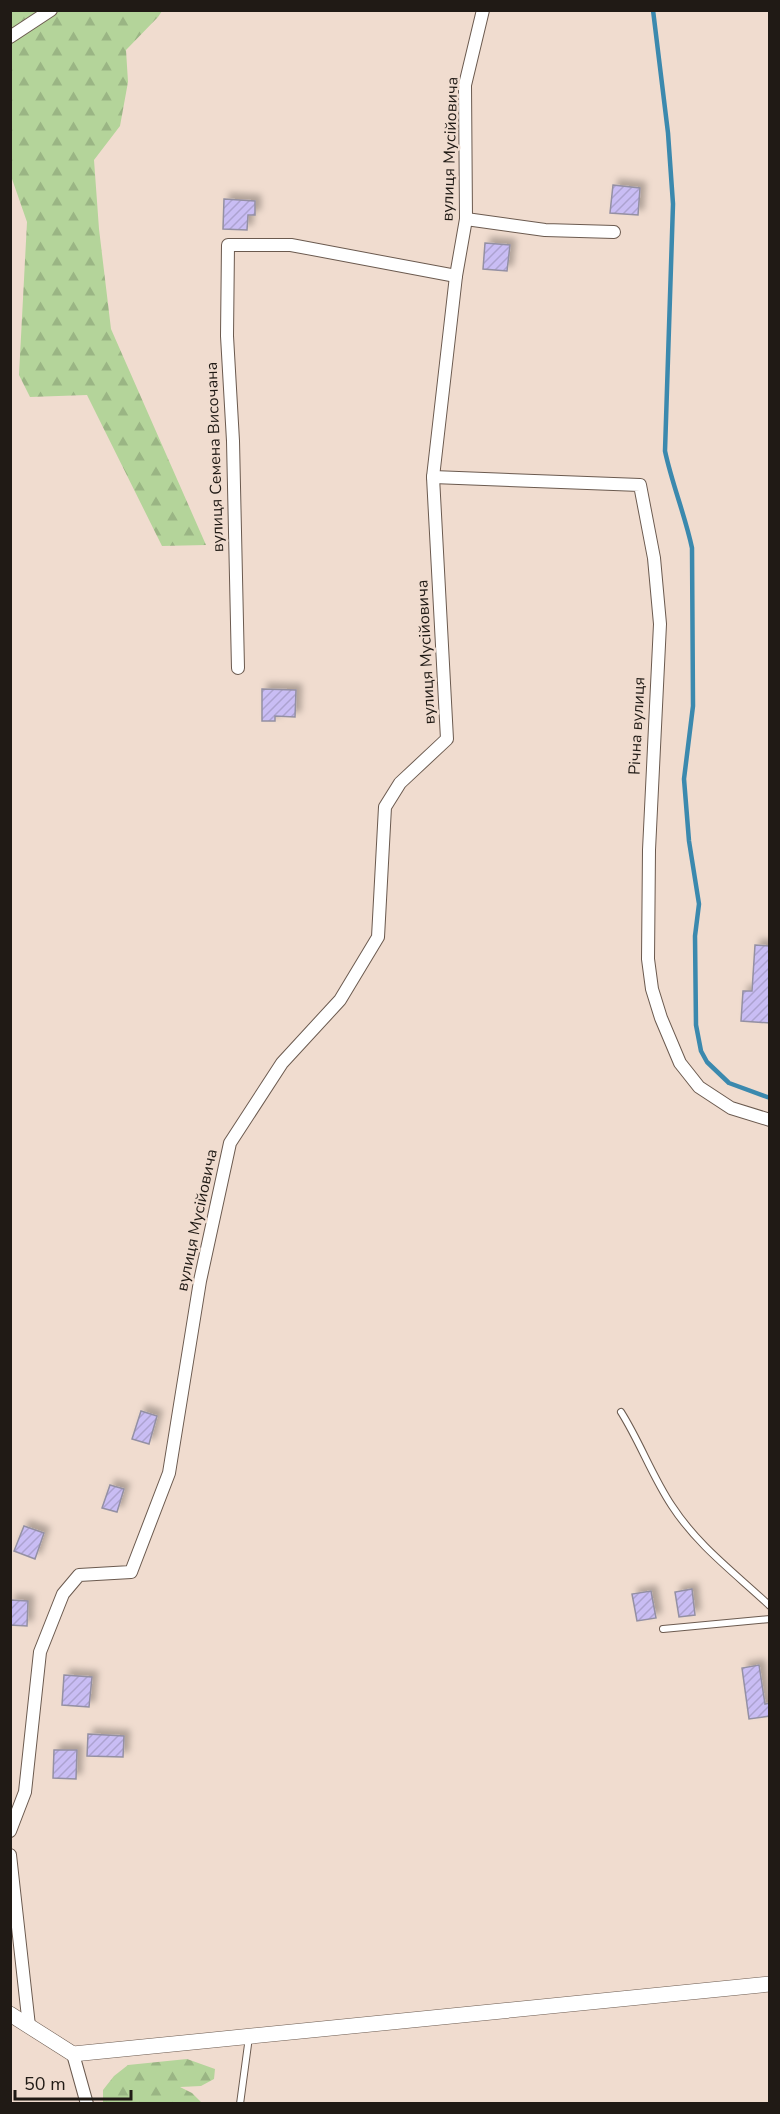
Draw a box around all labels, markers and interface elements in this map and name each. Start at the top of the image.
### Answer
street label: вулиця Мусійовича [436,76,464,222]
street label: вулиця Семена Височана [201,361,229,553]
street label: вулиця Мусійовича [411,579,441,725]
street label: Річна вулиця [623,676,651,776]
street label: вулиця Мусійовича [171,1147,223,1293]
scale bar [15,2063,130,2101]
text: 50 m [24,2072,66,2096]

